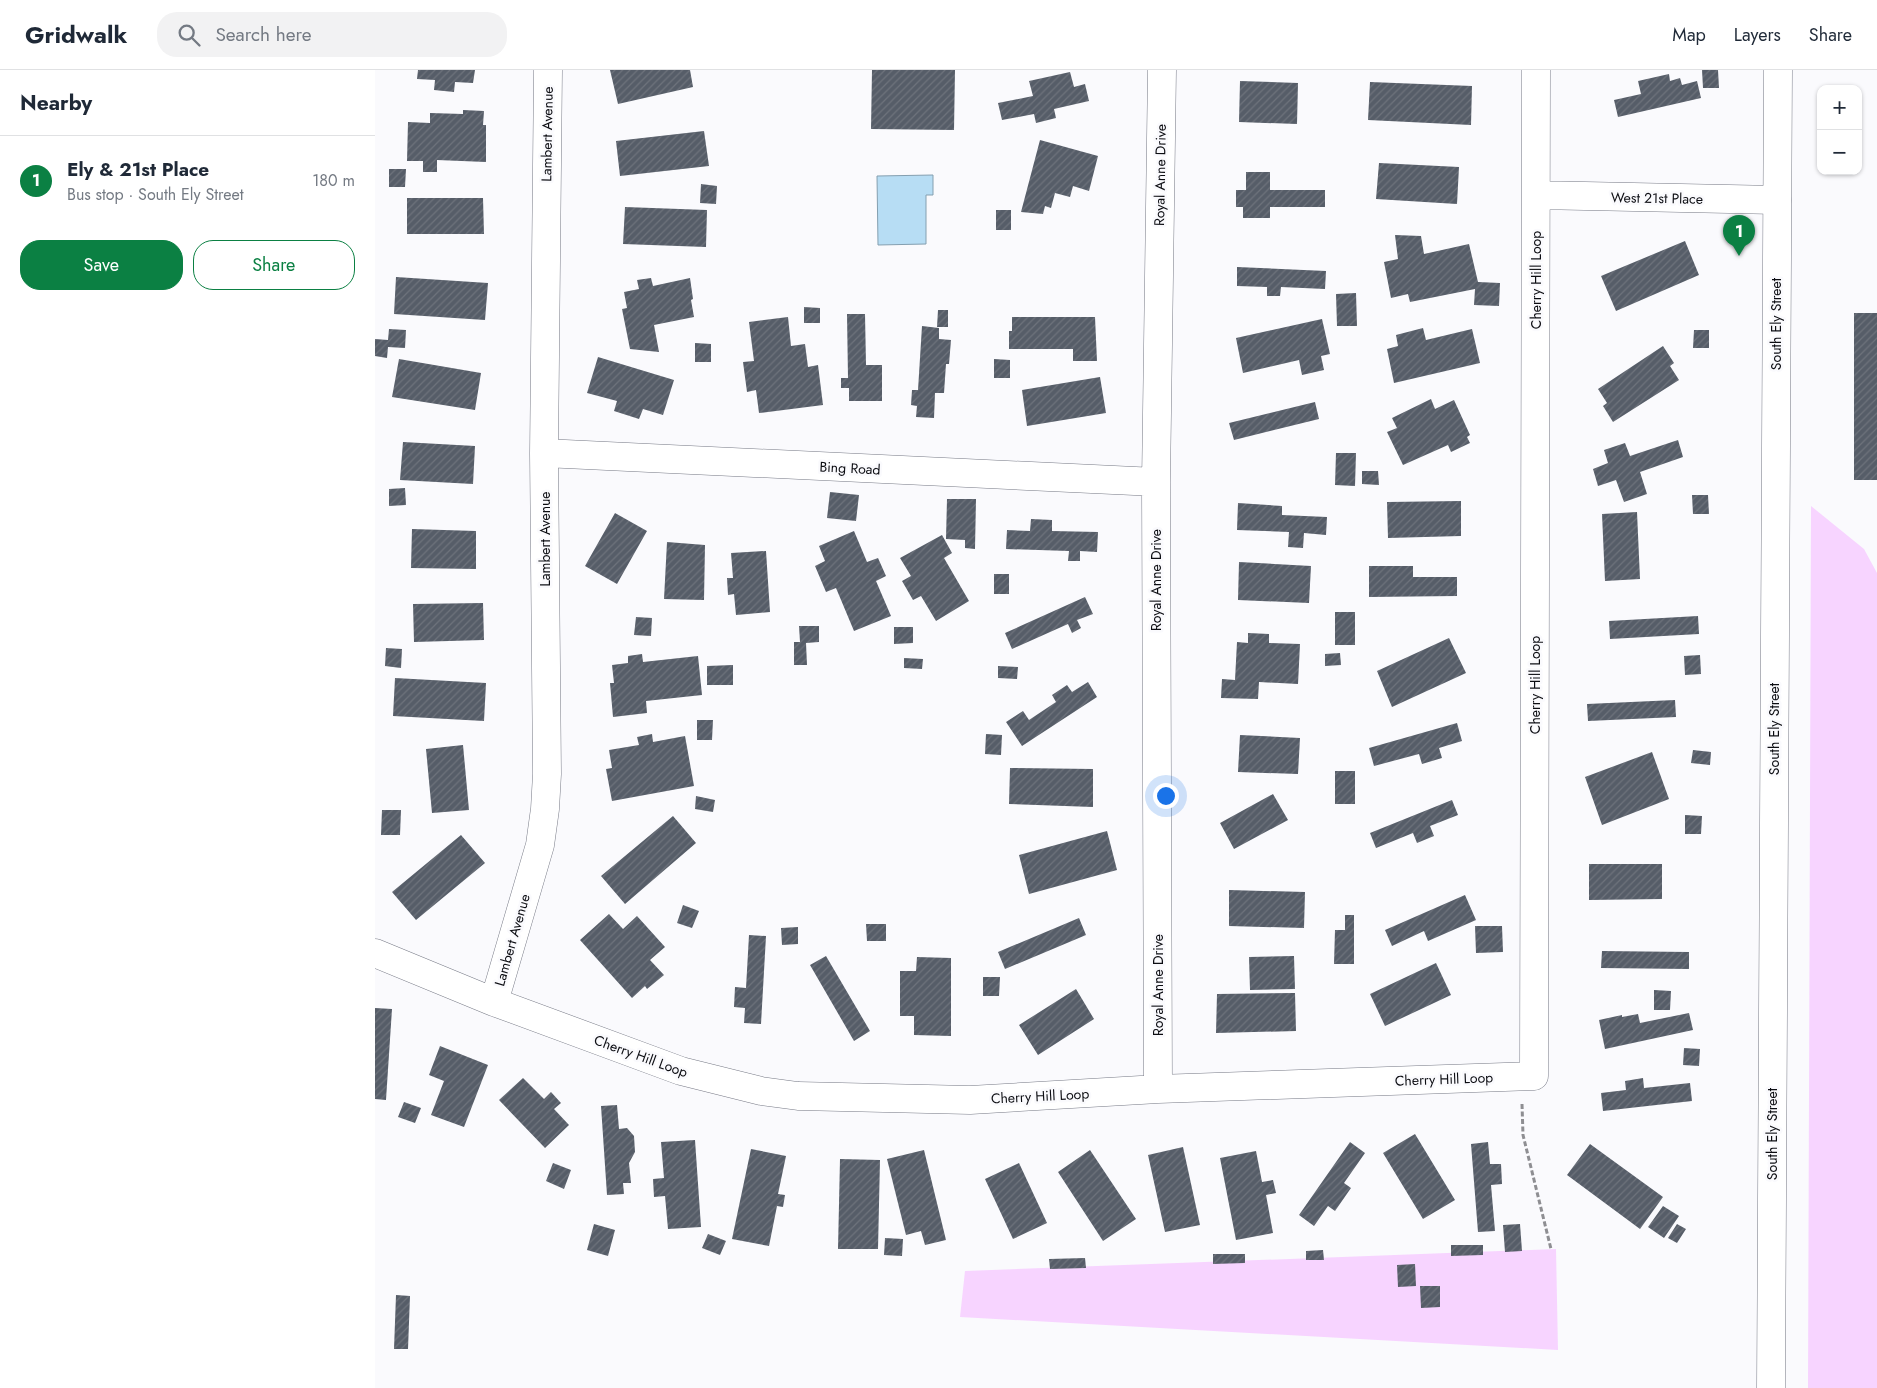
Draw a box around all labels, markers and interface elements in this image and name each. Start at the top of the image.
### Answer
search box [157,12,507,57]
text: Gridwalk [25,17,127,52]
icon: search [175,21,203,49]
text: Search here [215,21,311,48]
text: Map [1672,22,1706,48]
text: Layers [1734,22,1781,48]
text: Share [1809,22,1852,48]
map controls [1817,85,1862,175]
button: + [1817,85,1862,130]
street label: Lambert Avenue [536,86,558,182]
text: Nearby [20,88,92,118]
street label: Royal Anne Drive [1149,124,1171,226]
button: − [1817,130,1862,175]
text: Ely & 21st Place [67,156,209,183]
text: 1 [32,169,40,192]
text: 180 m [312,169,355,192]
text: Bus stop · South Ely Street [67,183,244,206]
street label: West 21st Place [1611,187,1703,209]
pin: 1 [1723,215,1755,256]
street label: Cherry Hill Loop [1526,231,1546,329]
button: Save [20,240,183,290]
button: Share [193,240,355,290]
street label: South Ely Street [1766,277,1786,370]
street label: Bing Road [819,456,881,480]
street label: Lambert Avenue [535,491,555,587]
street label: Royal Anne Drive [1146,529,1166,631]
street label: Cherry Hill Loop [1525,636,1545,734]
street label: South Ely Street [1764,682,1784,775]
your location [1153,783,1179,809]
street label: Lambert Avenue [489,892,535,988]
street label: Royal Anne Drive [1148,934,1168,1036]
street label: Cherry Hill Loop [591,1030,691,1082]
street label: Cherry Hill Loop [1394,1067,1494,1091]
street label: Cherry Hill Loop [990,1083,1090,1109]
street label: South Ely Street [1762,1087,1782,1180]

